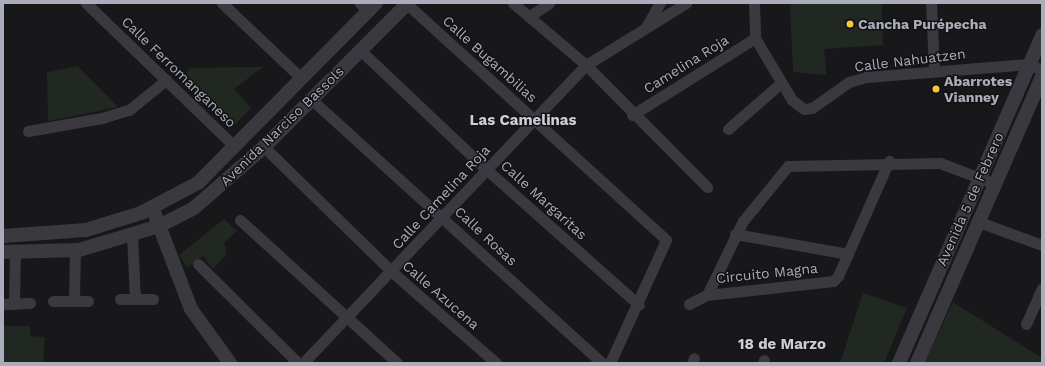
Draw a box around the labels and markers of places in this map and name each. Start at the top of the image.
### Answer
place label: Cancha Purépecha [858,16,987,32]
marker: Cancha Purépecha [845,19,855,29]
place label: Abarrotes Vianney [944,73,1012,106]
marker: Abarrotes Vianney [931,84,941,94]

